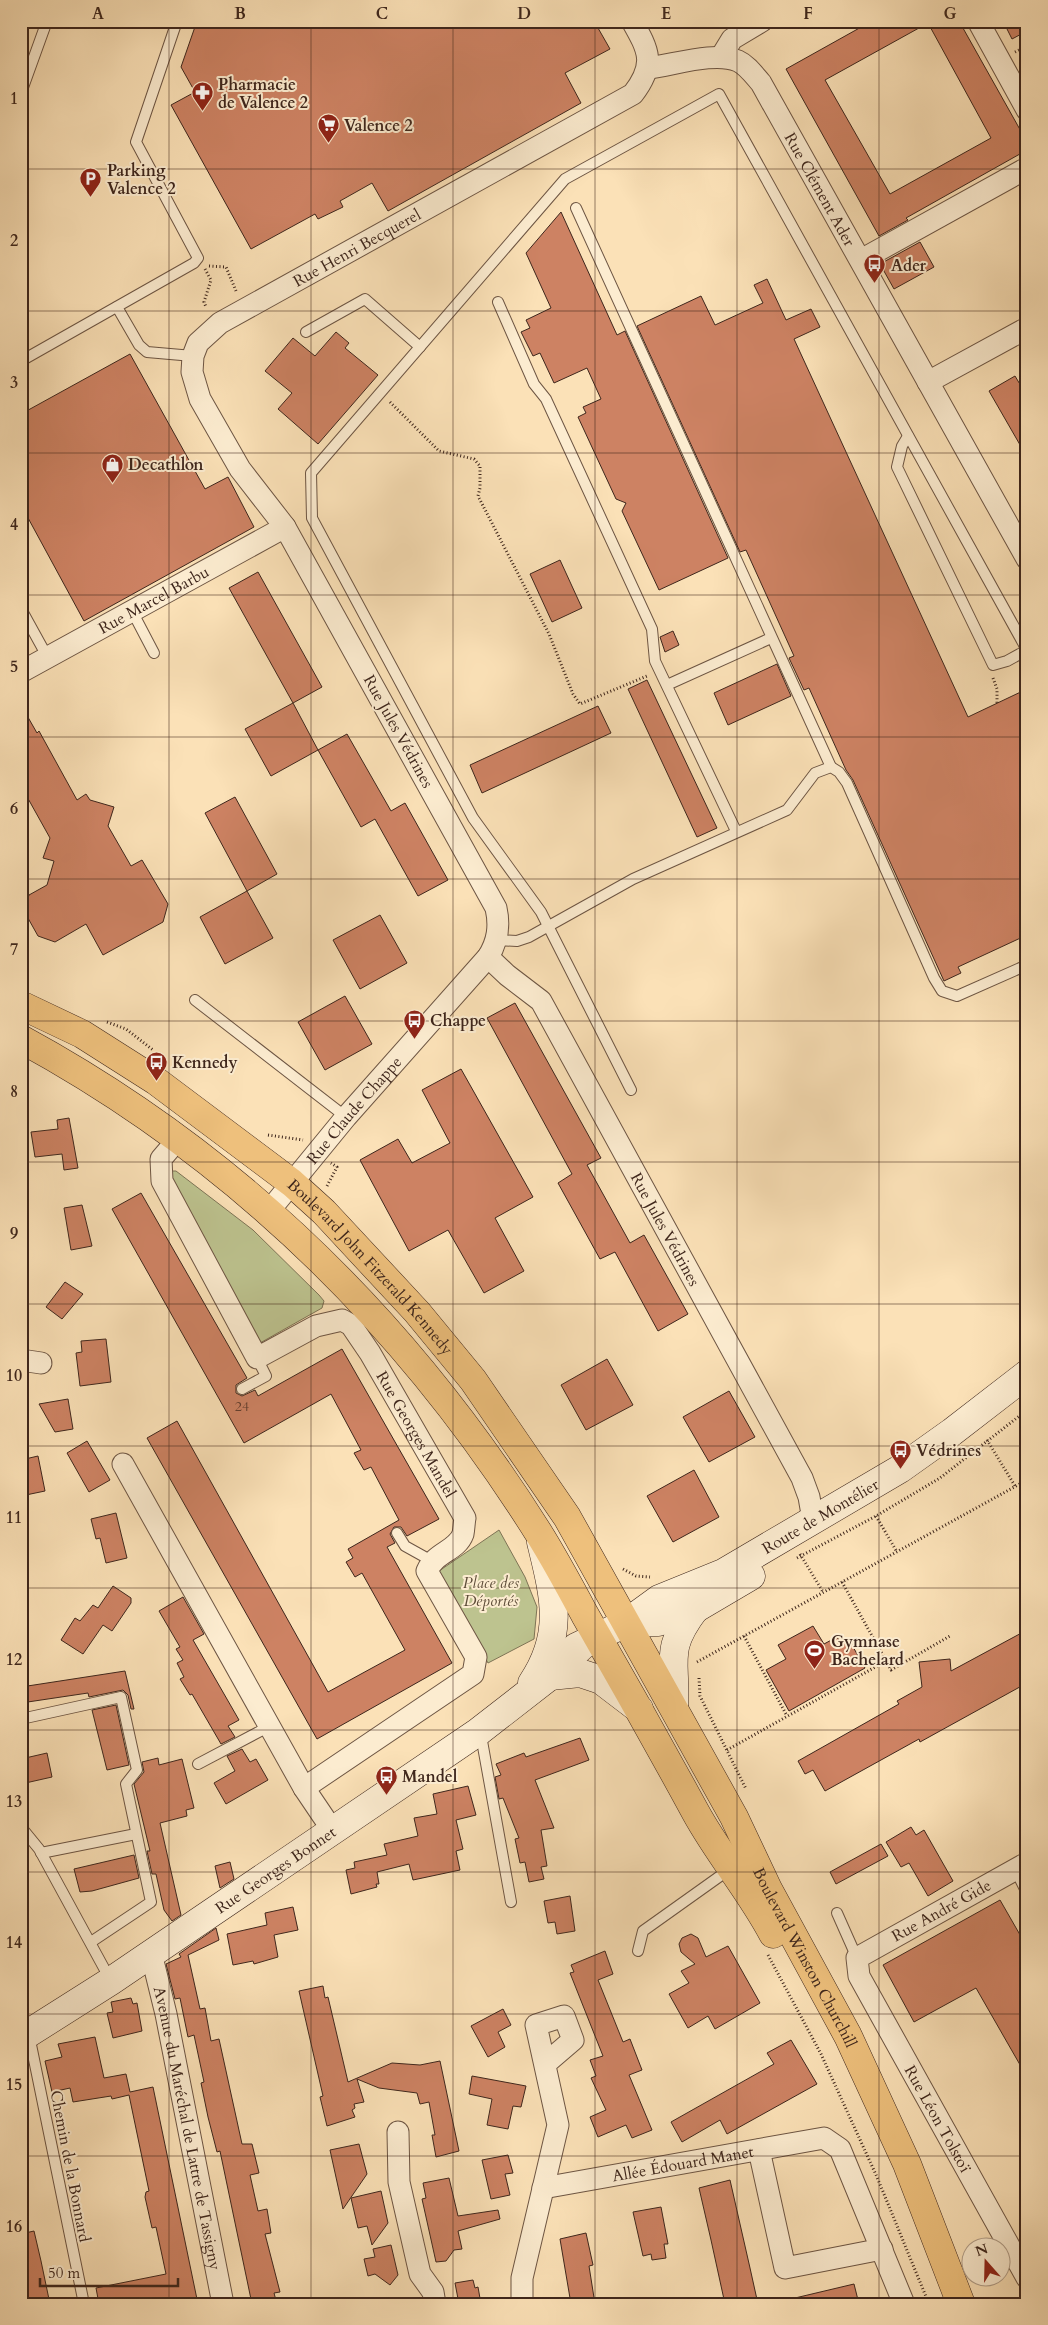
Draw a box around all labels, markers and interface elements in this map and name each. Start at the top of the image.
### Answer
text: A [92,3,104,25]
text: B [234,3,246,25]
text: C [376,3,388,25]
text: D [517,3,531,25]
text: E [661,3,671,25]
text: F [803,3,813,25]
text: G [943,3,957,25]
place label: Pharmacie de Valence 2 [218,74,308,114]
pharmacy icon: Pharmacie de Valence 2 [190,81,214,112]
text: 1 [10,88,18,110]
supermarket icon: Valence 2 [316,113,340,144]
place label: Valence 2 [344,115,413,137]
street label: Rue Clément Ader [779,129,860,251]
place label: Parking Valence 2 [107,160,176,200]
parking icon: Parking Valence 2 [79,167,103,198]
street label: Rue Henri Becquerel [289,204,425,292]
text: 2 [10,230,18,252]
bus stop icon: Ader [863,253,887,284]
place label: Ader [891,255,926,277]
text: 3 [10,372,18,394]
shop icon: Decathlon [100,452,124,483]
place label: Decathlon [128,454,204,476]
text: 4 [10,514,18,536]
street label: Rue Marcel Barbu [95,561,213,639]
text: 5 [10,656,18,678]
street label: Rue Jules Védrines [358,671,438,792]
text: 6 [10,798,18,820]
text: 7 [10,939,18,961]
bus stop icon: Chappe [402,1008,426,1039]
place label: Chappe [430,1010,486,1032]
bus stop icon: Kennedy [144,1050,168,1081]
place label: Kennedy [172,1052,238,1074]
street label: Rue Claude Chappe [302,1052,407,1169]
text: 8 [10,1081,18,1103]
street label: Rue Jules Védrines [625,1169,705,1290]
street label: Boulevard John Fitzerald Kennedy [282,1174,458,1360]
text: 9 [10,1223,18,1245]
text: 10 [6,1365,22,1387]
street label: Rue Georges Mandel [371,1367,461,1502]
house number: 24 [235,1397,249,1416]
bus stop icon: Védrines [888,1438,912,1469]
place label: Védrines [916,1440,981,1462]
street label: Route de Montélier [758,1474,883,1560]
text: 11 [6,1507,22,1529]
park label: Place des Déportés [463,1572,520,1612]
place label: Gymnase Bachelard [831,1631,904,1671]
sports icon: Gymnase Bachelard [803,1638,827,1669]
text: 12 [6,1649,22,1671]
bus stop icon: Mandel [374,1764,398,1795]
place label: Mandel [402,1766,458,1788]
text: 13 [6,1791,22,1813]
street label: Rue Georges Bonnet [211,1821,341,1919]
street label: Boulevard Winston Churchill [747,1864,862,2051]
street label: Rue André Gide [888,1874,995,1947]
text: 14 [6,1932,22,1954]
street label: Avenue du Maréchal de Lattre de Tassigny [148,1984,226,2273]
street label: Rue Léon Tolstoï [899,2062,976,2177]
text: 15 [6,2074,22,2096]
street label: Chemin de la Bonnard [45,2088,96,2244]
street label: Allée Édouard Manet [611,2141,755,2187]
text: 16 [6,2216,22,2238]
north arrow [960,2238,1010,2288]
text: N [973,2239,991,2261]
scale bar [40,2255,178,2287]
text: 50 m [48,2263,80,2283]

